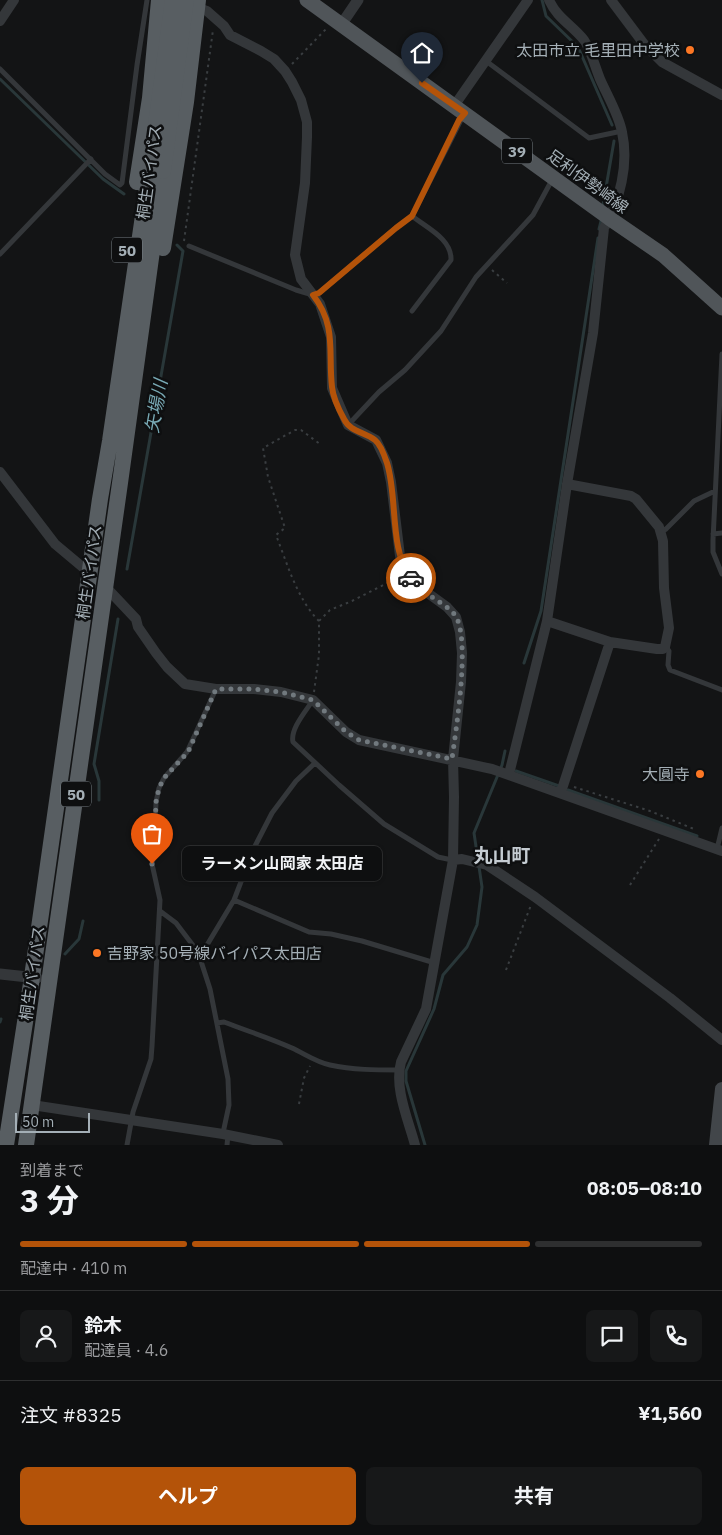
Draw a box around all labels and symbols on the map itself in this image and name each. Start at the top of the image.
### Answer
pin [401,32,443,83]
place label: 太田市立 毛里田中学校 [516,40,680,60]
marker: 太田市立 毛里田中学校 [684,44,696,56]
street label: 桐生バイパス [132,123,166,221]
road number: 39 [502,138,532,164]
street label: 足利伊勢崎線 [543,145,633,217]
road number: 50 [112,238,142,262]
water label: 矢場川 [140,375,172,435]
street label: 桐生バイパス [72,523,106,621]
courier [386,553,436,603]
place label: 大圓寺 [642,764,690,784]
marker: 大圓寺 [694,768,706,780]
road number: 50 [61,782,91,806]
pin [131,813,173,864]
district label: 丸山町 [473,843,531,867]
callout: ラーメン山岡家 太田店 [182,846,382,882]
street label: 桐生バイパス [15,924,49,1022]
place label: 吉野家 50号線バイパス太田店 [107,943,322,963]
marker: 吉野家 50号線バイパス太田店 [91,947,103,959]
scale bar [15,1110,90,1133]

